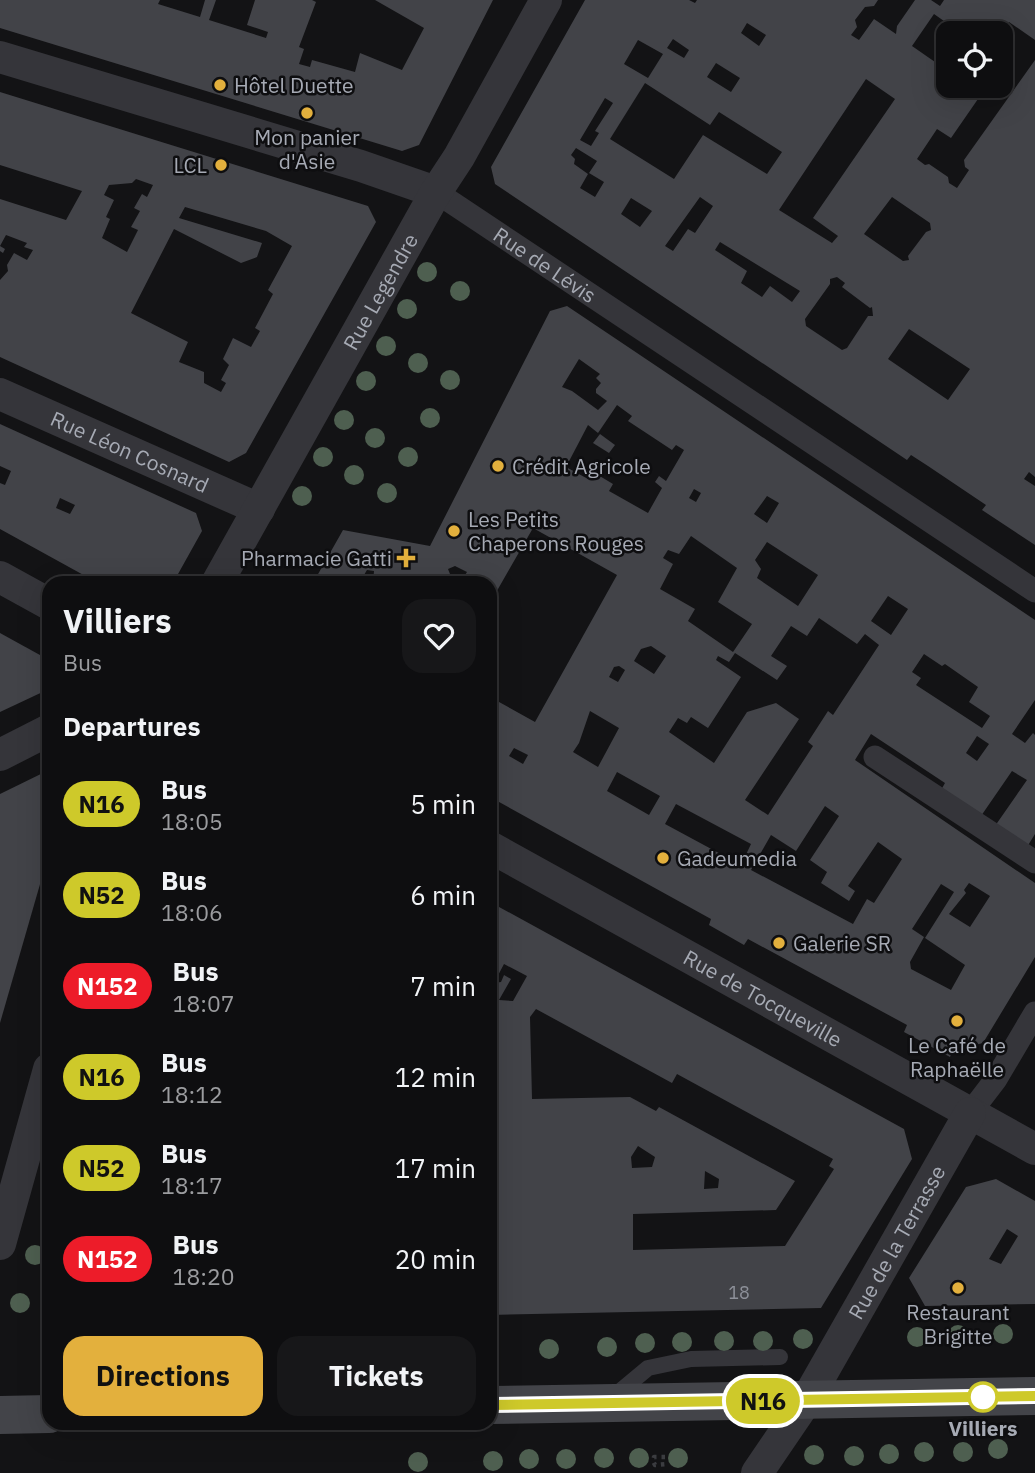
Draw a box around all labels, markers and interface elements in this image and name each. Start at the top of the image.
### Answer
map controls [936,21,1013,98]
button: locate [936,21,1013,98]
place label: Hôtel Duette [234,71,354,99]
marker: Hôtel Duette [212,77,228,93]
marker: Mon panier d'Asie [299,105,315,121]
place label: Mon panier d'Asie [254,123,360,175]
place label: LCL [174,151,207,179]
marker: LCL [213,157,229,173]
street label: Rue de Lévis [488,220,602,309]
street label: Rue Legendre [336,228,424,355]
street label: Rue Léon Cosnard [46,404,213,499]
place label: Crédit Agricole [512,452,651,480]
marker: Crédit Agricole [490,458,506,474]
place label: Les Petits Chaperons Rouges [468,505,644,557]
marker: Les Petits Chaperons Rouges [446,523,462,539]
place label: Pharmacie Gatti [241,544,392,572]
marker: Pharmacie Gatti [398,550,414,566]
text: Villiers [63,599,172,642]
button: heart [402,599,476,673]
text: Bus [63,647,102,677]
text: Departures [63,709,201,743]
text: Bus [161,772,207,806]
text: 5 min [410,787,476,821]
text: N16 [78,788,125,820]
text: 18:05 [161,806,223,836]
place label: Gadeumedia [677,844,797,872]
marker: Gadeumedia [655,850,671,866]
text: Bus [161,863,207,897]
text: 6 min [410,878,476,912]
text: N52 [78,879,125,911]
text: 18:06 [161,897,223,927]
place label: Galerie SR [793,929,891,957]
marker: Galerie SR [771,935,787,951]
street label: Rue de Tocqueville [679,943,847,1053]
text: Bus [173,954,219,988]
text: 7 min [410,969,476,1003]
text: N152 [77,970,138,1002]
text: 18:07 [173,988,235,1018]
marker: Le Café de Raphaëlle [949,1013,965,1029]
place label: Le Café de Raphaëlle [908,1031,1006,1083]
text: Bus [161,1045,207,1079]
text: 12 min [395,1060,476,1094]
text: N16 [78,1061,125,1093]
text: 18:12 [161,1079,223,1109]
text: Bus [161,1136,207,1170]
text: 17 min [395,1151,476,1185]
text: N52 [78,1152,125,1184]
street label: Rue de la Terrasse [842,1160,952,1324]
text: 18:17 [161,1170,223,1200]
text: Bus [173,1227,219,1261]
text: 20 min [395,1242,476,1276]
text: N152 [77,1243,138,1275]
text: 18:20 [173,1261,235,1291]
marker: Restaurant Brigitte [950,1280,966,1296]
house number: 18 [728,1281,750,1304]
place label: Restaurant Brigitte [906,1298,1010,1350]
button: Directions [63,1336,263,1416]
button: Tickets [277,1336,476,1416]
line badge: N16 [723,1378,803,1424]
marker: Villiers [968,1382,998,1412]
text: N16 [740,1385,786,1417]
place label: Villiers [948,1414,1018,1442]

